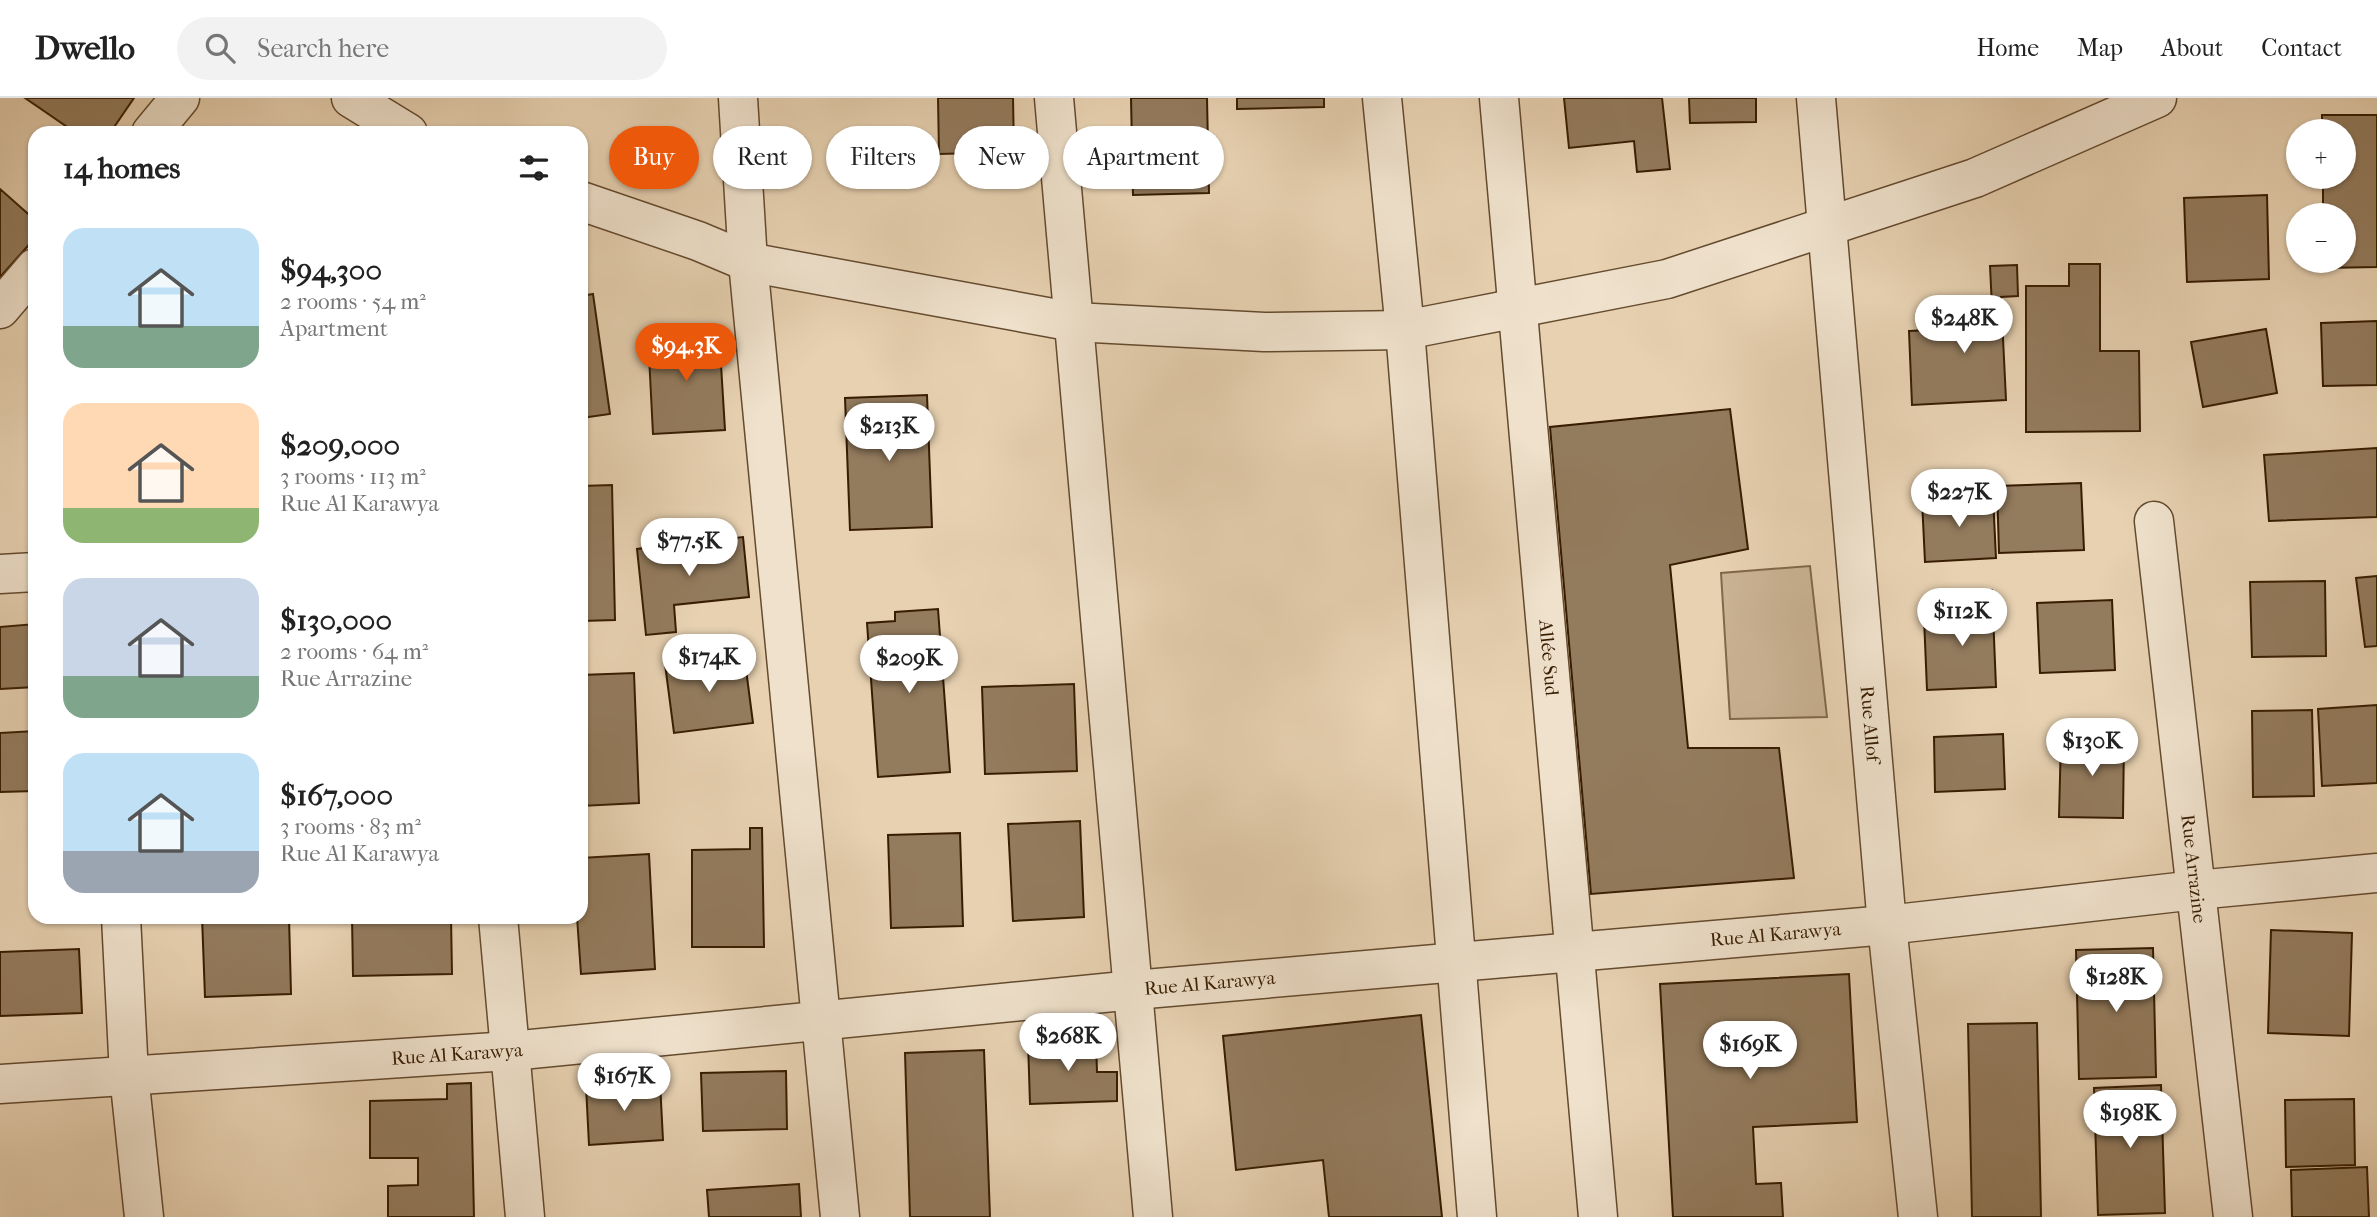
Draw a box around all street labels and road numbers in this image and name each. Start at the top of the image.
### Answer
street label: Allée Sud [1534,618,1563,697]
street label: Rue Allof [1856,685,1884,766]
street label: Rue Arrazine [2176,813,2211,924]
street label: Rue Al Karawya [1709,918,1842,951]
street label: Rue Al Karawya [1143,967,1276,1000]
street label: Rue Al Karawya [391,1039,524,1070]

